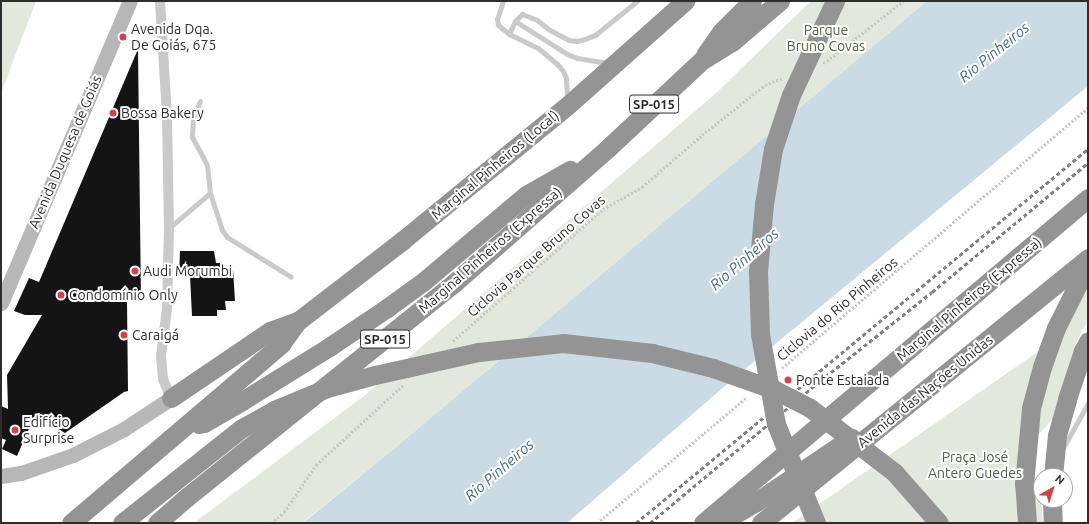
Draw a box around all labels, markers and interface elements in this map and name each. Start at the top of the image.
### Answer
water label: Rio Pinheiros [955,18,1033,86]
place label: Avenida Dqa. De Goiás, 675 [131,21,216,54]
park label: Parque Bruno Covas [787,22,865,54]
marker: Avenida Dqa. De Goiás, 675 [118,32,128,42]
street label: Avenida Duquesa de Goiás [25,73,105,231]
road number: SP-015 [629,93,679,115]
place label: Bossa Bakery [121,105,204,121]
street label: Marginal Pinheiros (Local) [428,107,562,223]
marker: Bossa Bakery [108,108,118,118]
street label: Marginal Pinheiros (Expressa) [415,183,565,317]
street label: Ciclovia Parque Bruno Covas [464,192,608,320]
water label: Rio Pinheiros [706,224,782,294]
street label: Marginal Pinheiros (Expressa) [893,233,1045,365]
street label: Ciclovia do Rio Pinheiros [773,254,901,364]
place label: Audi Morumbi [143,263,232,279]
marker: Audi Morumbi [130,266,140,276]
place label: Condomínio Only [69,287,178,303]
marker: Condomínio Only [56,290,66,300]
place label: Caraigá [132,327,179,343]
road number: SP-015 [360,328,410,350]
marker: Caraigá [119,330,129,340]
street label: Avenida das Nações Unidas [854,331,996,451]
place label: Ponte Estaiada [796,372,889,388]
marker: Ponte Estaiada [783,375,793,385]
place label: Edifício Surprise [23,414,74,446]
marker: Edifício Surprise [10,425,20,435]
water label: Rio Pinheiros [461,435,537,505]
park label: Praça José Antero Guedes [928,449,1022,482]
north arrow [1033,468,1073,508]
text: N [1053,472,1067,487]

